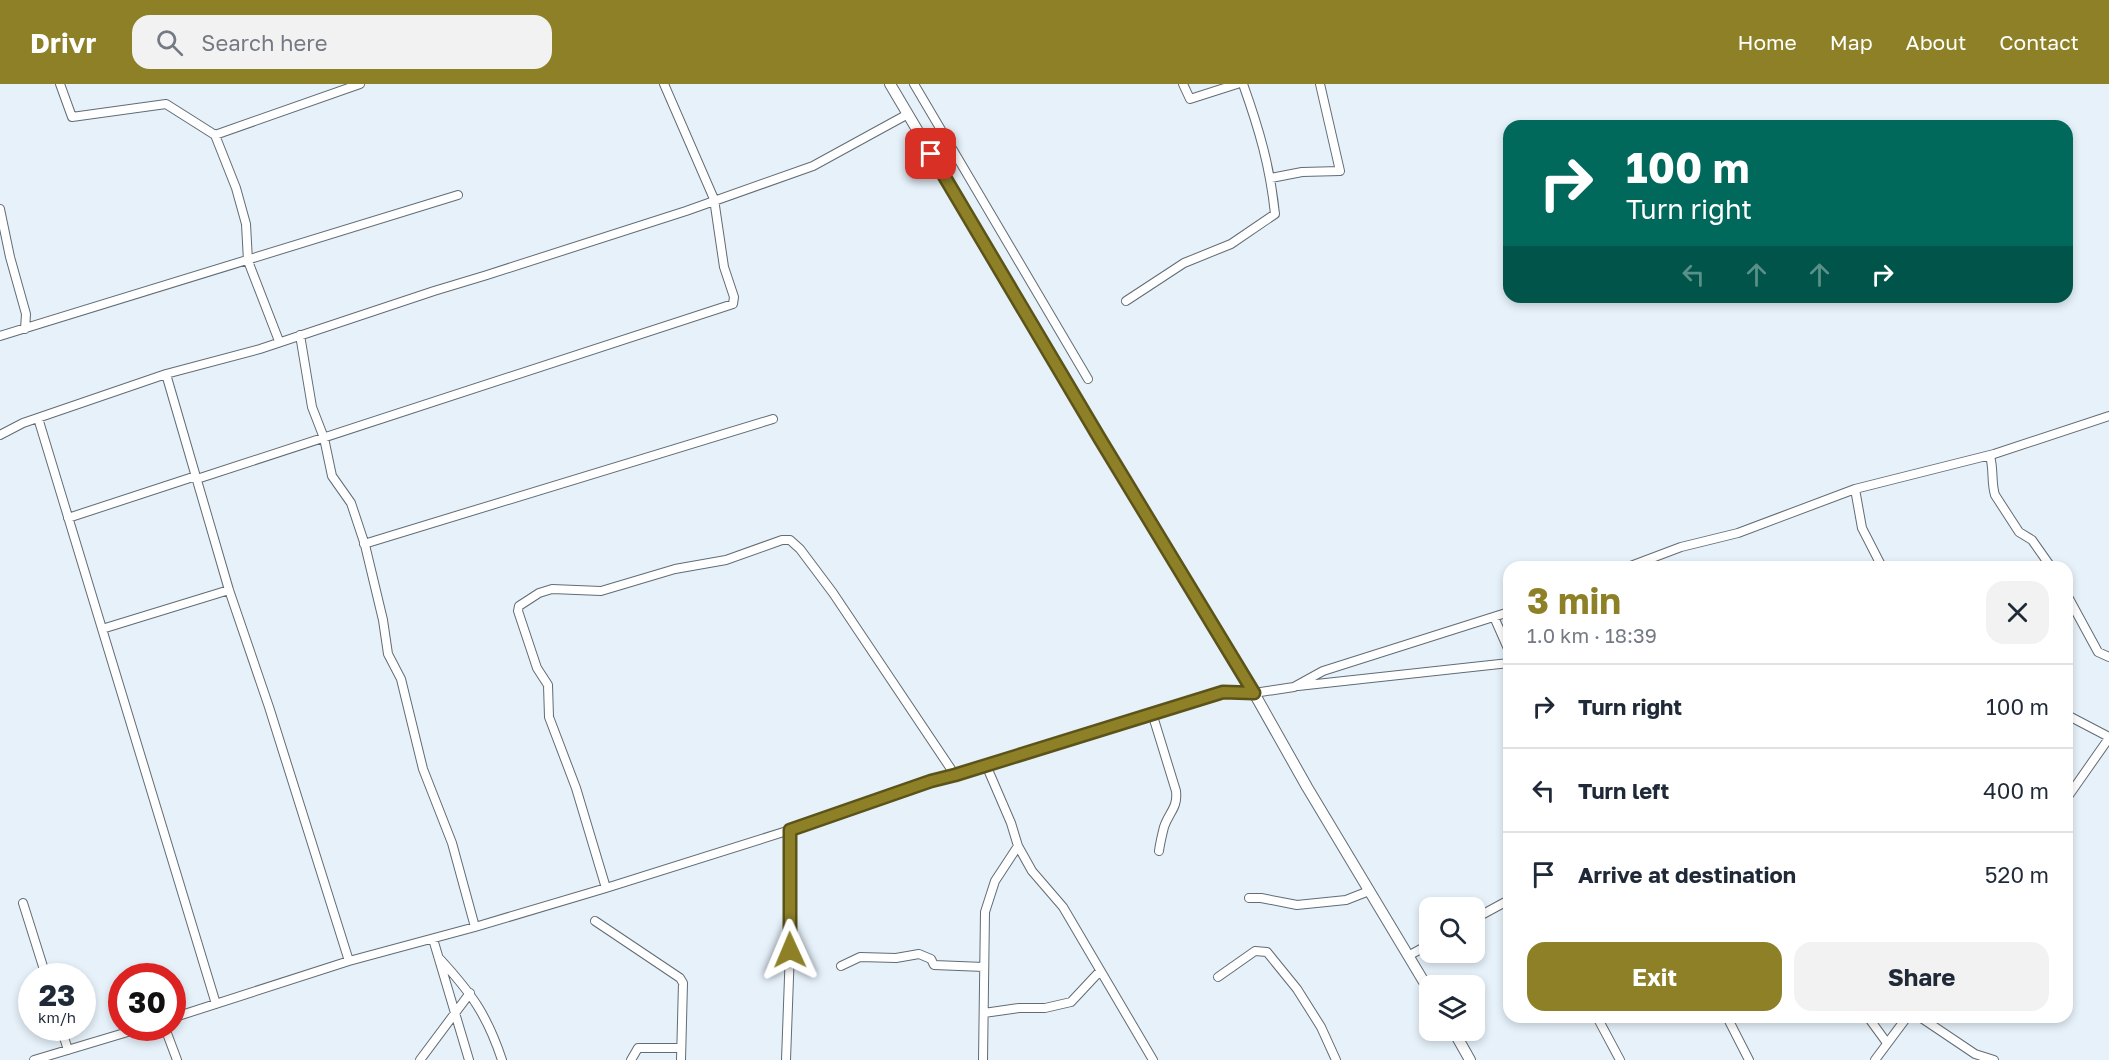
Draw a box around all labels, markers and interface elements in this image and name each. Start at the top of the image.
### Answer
search box [132,15,552,69]
text: Drivr [30,26,96,59]
icon: search [153,26,186,59]
text: Search here [201,29,327,56]
text: Home [1737,29,1797,55]
text: Map [1830,29,1873,55]
text: About [1906,29,1966,55]
text: Contact [1999,29,2079,55]
pin [905,128,956,179]
icon: arrive [914,137,947,170]
text: 100 m [1626,142,1749,192]
icon: right [1527,144,1605,222]
text: Turn right [1626,193,1752,225]
icon: left [1677,258,1710,291]
icon: ahead [1740,258,1773,291]
icon: ahead [1803,258,1836,291]
icon: right [1866,258,1899,291]
text: 3 min [1527,579,1621,622]
button: close [1986,581,2049,644]
text: 1.0 km · 18:39 [1527,623,1657,647]
icon: right [1527,690,1560,723]
text: Turn right [1578,693,1682,720]
text: 100 m [1986,693,2049,720]
icon: left [1527,774,1560,807]
text: Turn left [1578,777,1669,804]
text: 400 m [1983,777,2049,804]
icon: arrive [1527,858,1560,891]
text: Arrive at destination [1578,861,1796,888]
text: 520 m [1985,861,2049,888]
map controls [1419,897,1485,1041]
button: search [1419,897,1485,963]
position arrow [758,918,822,982]
button: Exit [1527,942,1782,1011]
button: Share [1794,942,2049,1011]
speed limit sign: 30 [108,963,186,1041]
button: layers [1419,975,1485,1041]
text: 23 [39,977,75,1013]
text: km/h [38,1008,76,1026]

